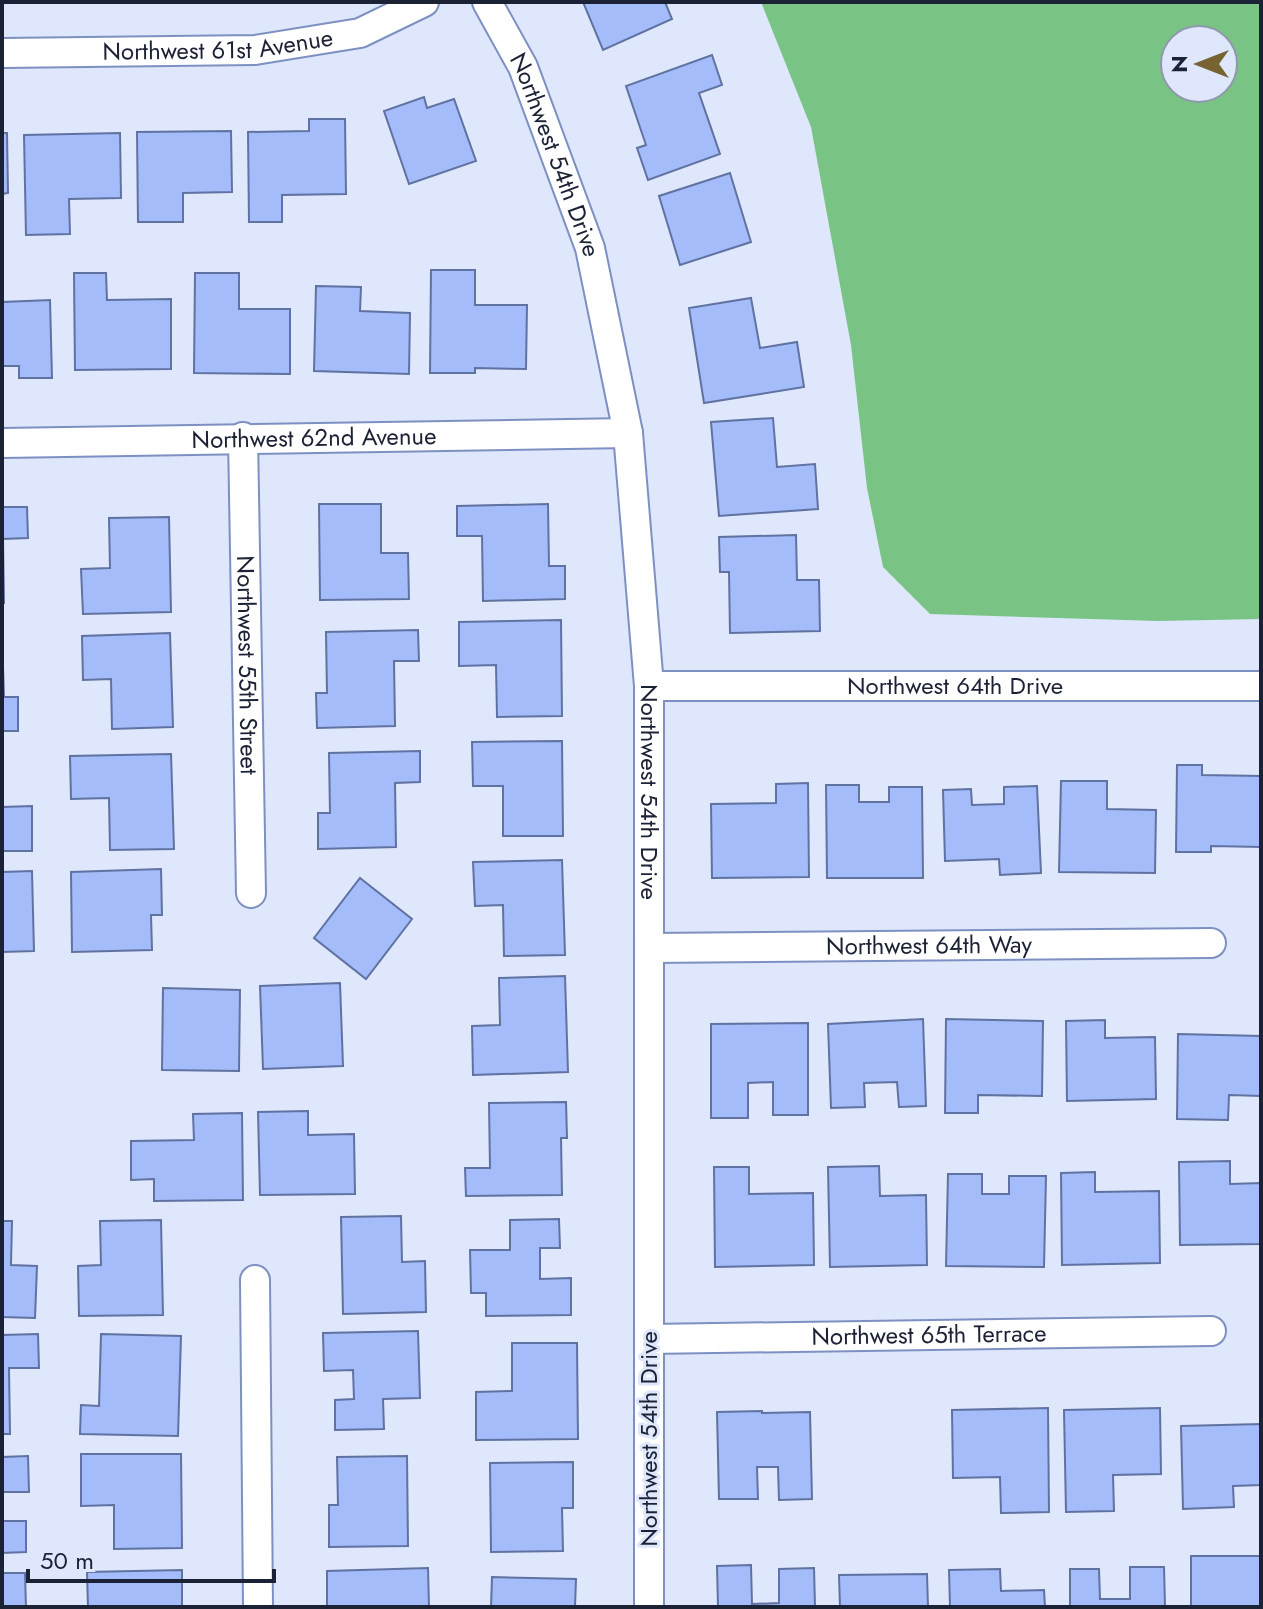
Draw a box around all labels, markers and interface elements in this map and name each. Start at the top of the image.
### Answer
street label: Northwest 61st Avenue [102,20,335,69]
north arrow [1159,24,1239,104]
street label: Northwest 54th Drive [501,46,609,260]
text: N [1163,55,1195,73]
street label: Northwest 62nd Avenue [191,418,437,457]
street label: Northwest 55th Street [228,555,267,775]
street label: Northwest 64th Drive [847,668,1063,703]
street label: Northwest 54th Drive [632,684,667,900]
street label: Northwest 64th Way [826,927,1033,963]
street label: Northwest 65th Terrace [811,1315,1047,1354]
street label: Northwest 54th Drive [631,1331,666,1547]
scale bar [28,1533,274,1583]
text: 50 m [40,1543,94,1578]

